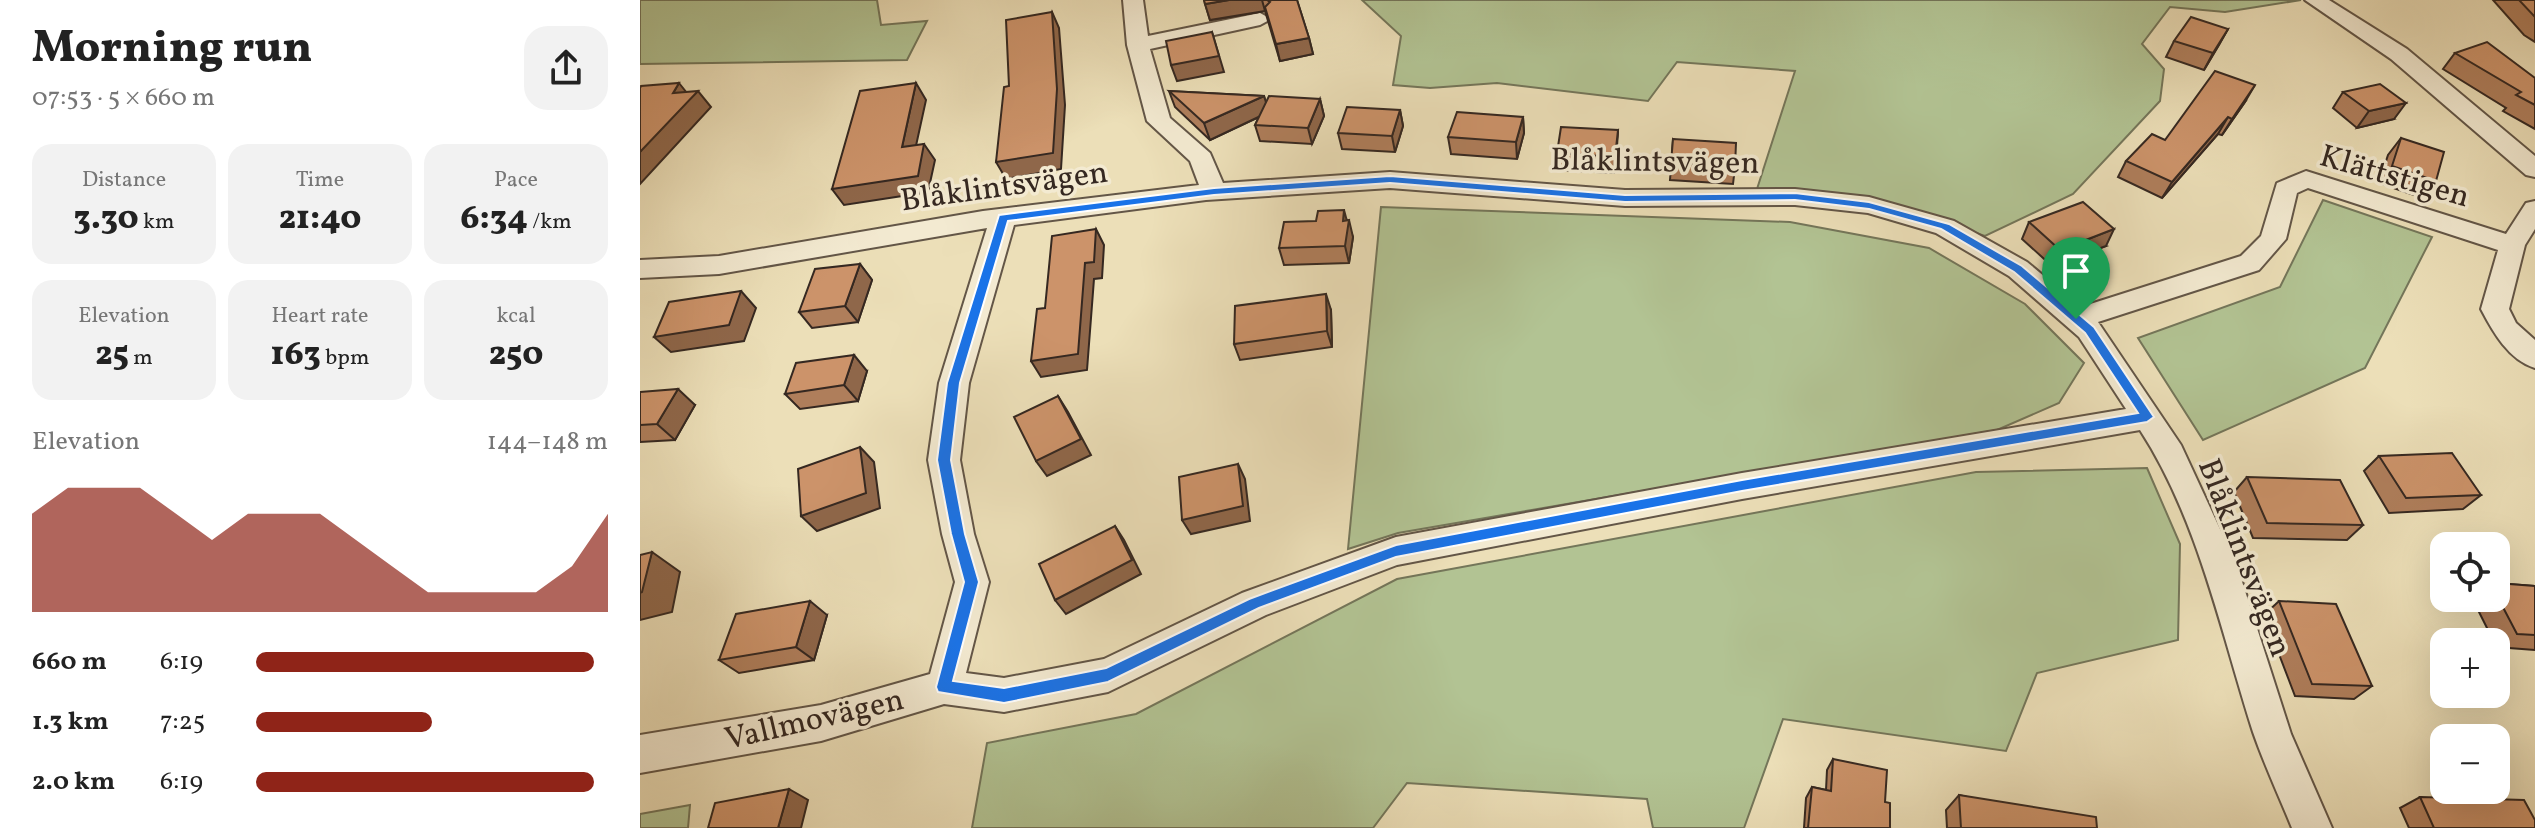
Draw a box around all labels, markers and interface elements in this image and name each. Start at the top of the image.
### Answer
text: Morning run [32,19,312,80]
button: share [524,26,608,110]
text: 07:53 · 5 × 660 m [32,80,215,116]
street label: Klättstigen [2314,136,2474,220]
street label: Blåklintsvägen [1550,139,1760,187]
street label: Blåklintsvägen [898,152,1111,224]
text: Distance [82,165,166,196]
text: Time [296,165,344,196]
text: Pace [494,165,538,196]
text: 3.30 [73,196,139,243]
text: 21:40 [279,196,361,243]
text: 6:34 [460,196,528,243]
text: km [139,207,175,238]
text: /km [528,207,572,238]
pin [2042,237,2110,319]
icon: arrive [2054,249,2098,293]
text: Elevation [78,301,170,332]
text: Heart rate [271,301,369,332]
text: kcal [496,301,536,332]
text: 25 [95,332,129,379]
text: 163 [271,332,321,379]
text: 250 [489,332,543,379]
text: m [129,343,153,374]
text: bpm [321,343,369,374]
text: Elevation [32,424,140,460]
text: 144–148 m [487,424,608,460]
street label: Blåklintsvägen [2185,453,2301,663]
map controls [2430,532,2510,804]
button: locate [2430,532,2510,612]
button: + [2430,628,2510,708]
text: 660 m [32,644,107,680]
text: 6:19 [160,644,203,680]
street label: Vallmovägen [721,679,909,763]
text: 1.3 km [32,704,109,740]
text: 7:25 [160,704,205,740]
button: − [2430,724,2510,804]
text: 2.0 km [32,764,115,800]
text: 6:19 [160,764,203,800]

